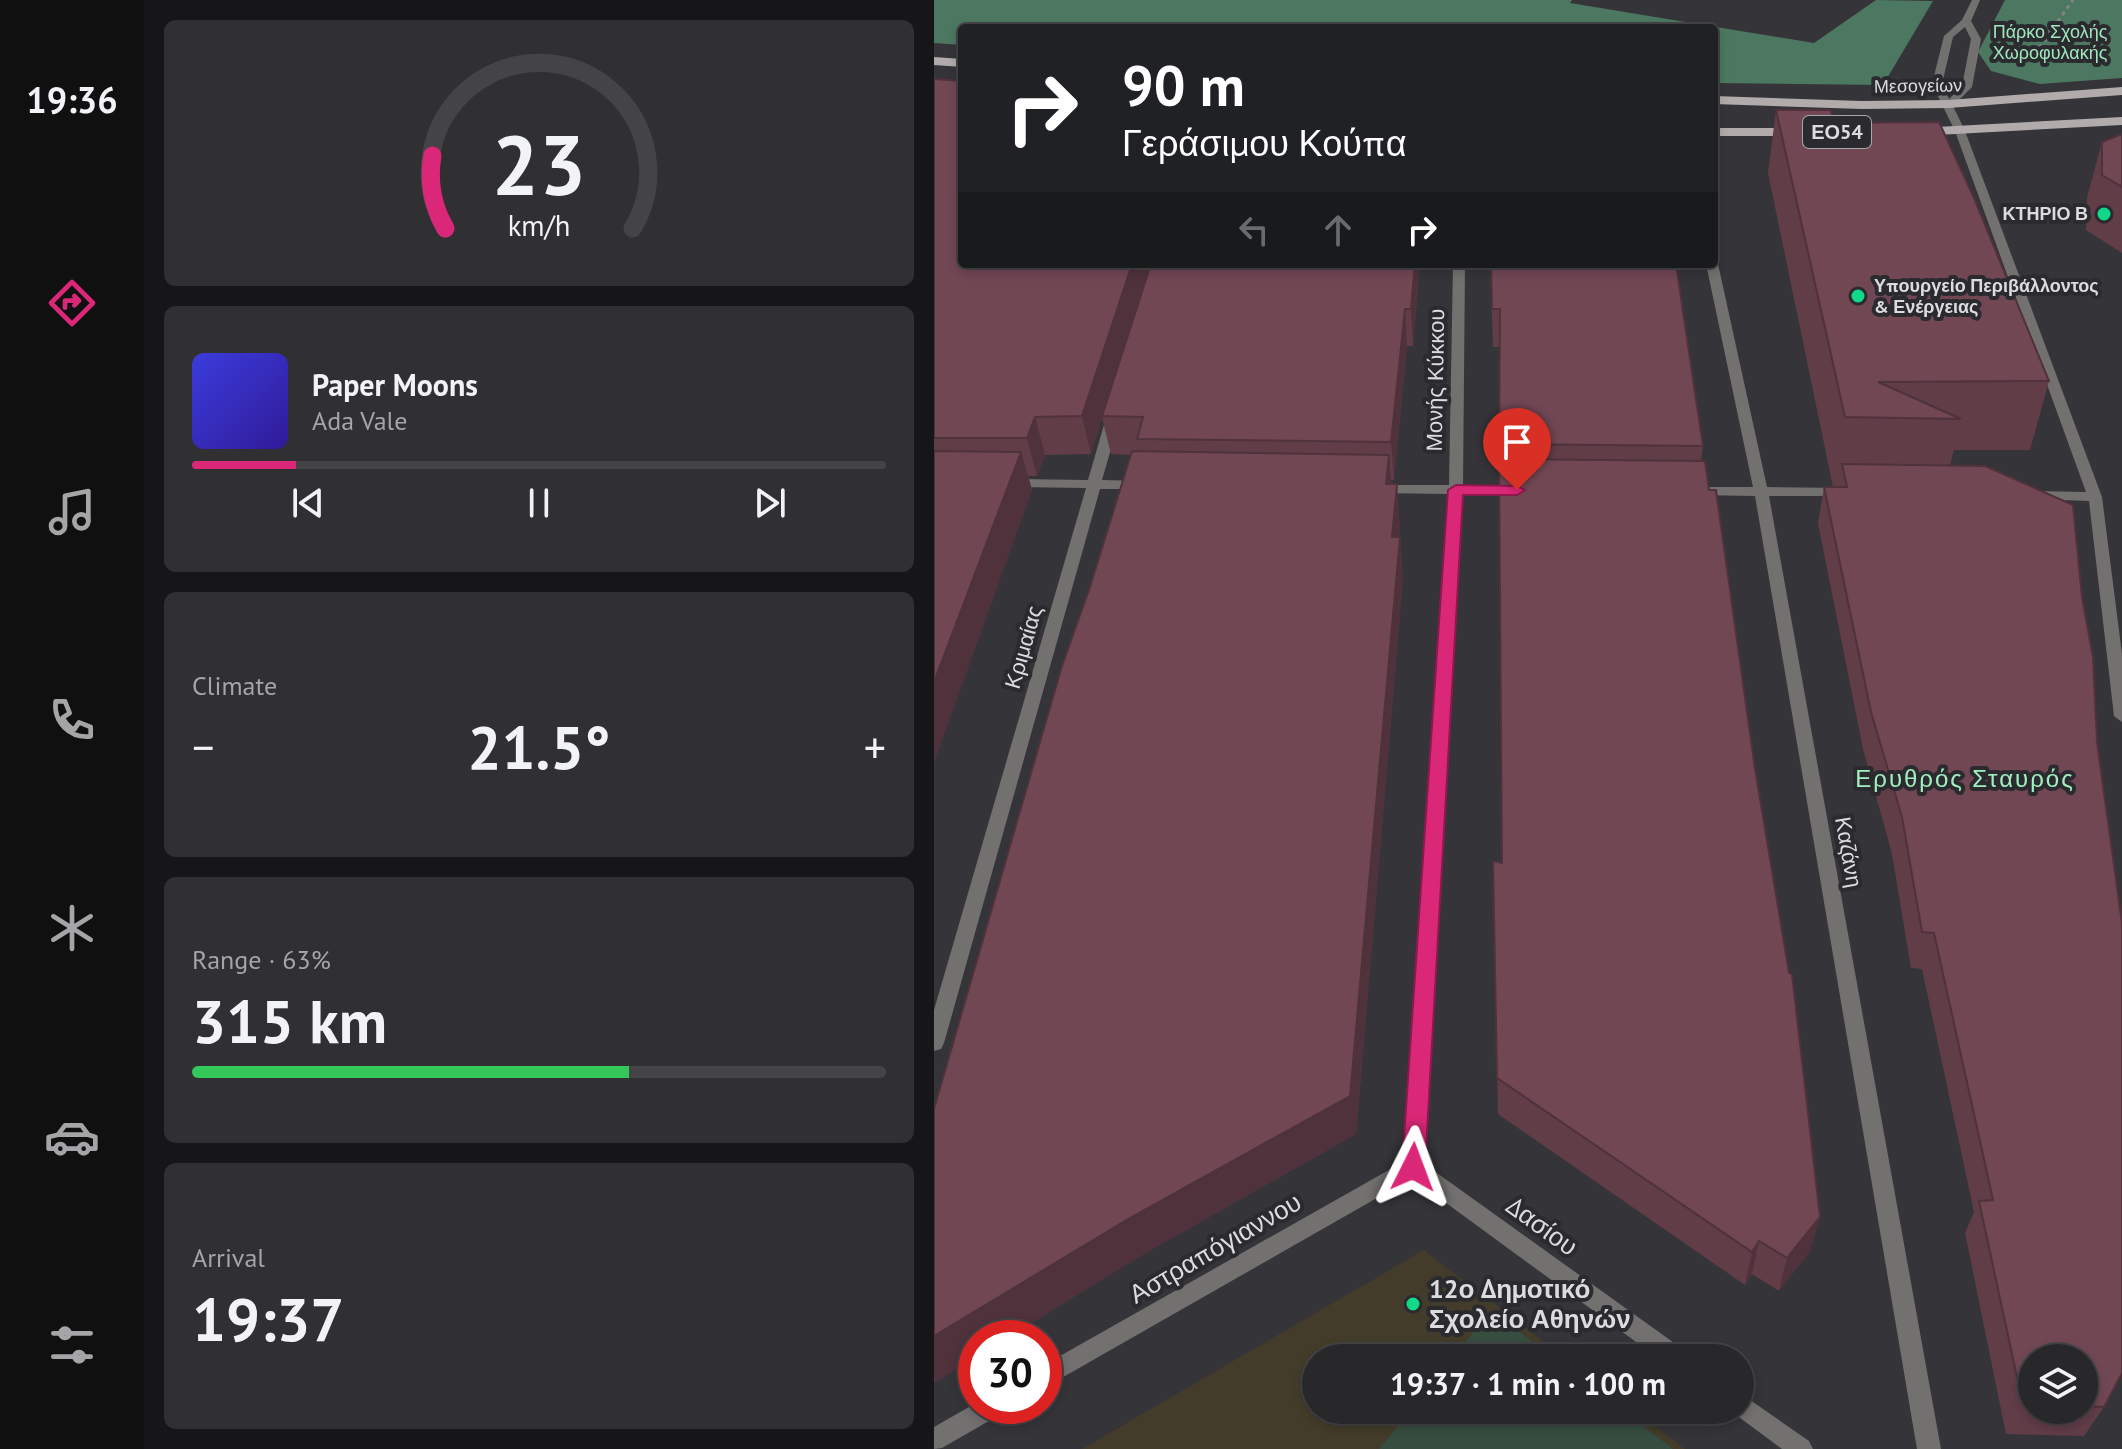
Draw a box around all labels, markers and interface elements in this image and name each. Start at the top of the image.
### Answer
park label: Πάρκο Σχολής Χωροφυλακής [1993,20,2108,64]
text: 90 m [1122,49,1245,121]
icon: right [990,56,1094,160]
street label: Μεσογείων [1874,73,1962,98]
text: 19:36 [26,76,118,123]
text: 23 [492,109,586,217]
road number: ΕΟ54 [1803,116,1871,148]
text: Γεράσιμου Κούπα [1122,119,1407,166]
place label: ΚΤΗΡΙΟ Β [2002,202,2088,225]
marker: ΚΤΗΡΙΟ Β [2095,205,2113,223]
text: km/h [508,207,570,244]
icon: left [1232,208,1276,252]
icon: ahead [1316,208,1360,252]
icon: right [1400,208,1444,252]
place label: Υπουργείο Περιβάλλοντος & Ενέργειας [1874,274,2099,318]
icon: directions [44,275,100,331]
marker: Υπουργείο Περιβάλλοντος & Ενέργειας [1849,287,1867,305]
street label: Μονής Κύκκου [1420,308,1450,452]
text: Paper Moons [312,365,478,404]
text: Ada Vale [312,404,407,437]
pin [1483,408,1551,490]
icon: arrive [1495,420,1539,464]
icon: previous [286,481,330,525]
icon: pause [517,481,561,525]
icon: next [748,481,792,525]
icon: music [44,484,100,540]
street label: Κριμαίας [998,602,1048,692]
text: Climate [192,669,277,702]
icon: phone [44,692,100,748]
text: 21.5° [467,708,611,786]
text: − [192,718,214,775]
text: + [864,718,886,775]
district label: Ερυθρός Σταυρός [1855,763,2075,794]
street label: Καζάνη [1829,814,1869,890]
icon: climate [44,900,100,956]
text: Range · 63% [192,943,331,976]
text: 315 km [192,982,387,1060]
icon: car [44,1109,100,1165]
position arrow [1371,1125,1455,1209]
street label: Αστραπόγιαννου [1123,1185,1307,1310]
street label: Δασίου [1500,1189,1584,1263]
text: Arrival [192,1241,265,1274]
place label: 12ο Δημοτικό Σχολείο Αθηνών [1429,1272,1631,1335]
text: 19:37 [192,1280,344,1358]
marker: 12ο Δημοτικό Σχολείο Αθηνών [1404,1295,1422,1313]
icon: filters [44,1317,100,1373]
speed limit sign: 30 [958,1320,1062,1424]
map controls [2018,1344,2098,1424]
button: layers [2018,1344,2098,1424]
text: 19:37 · 1 min · 100 m [1390,1364,1666,1403]

